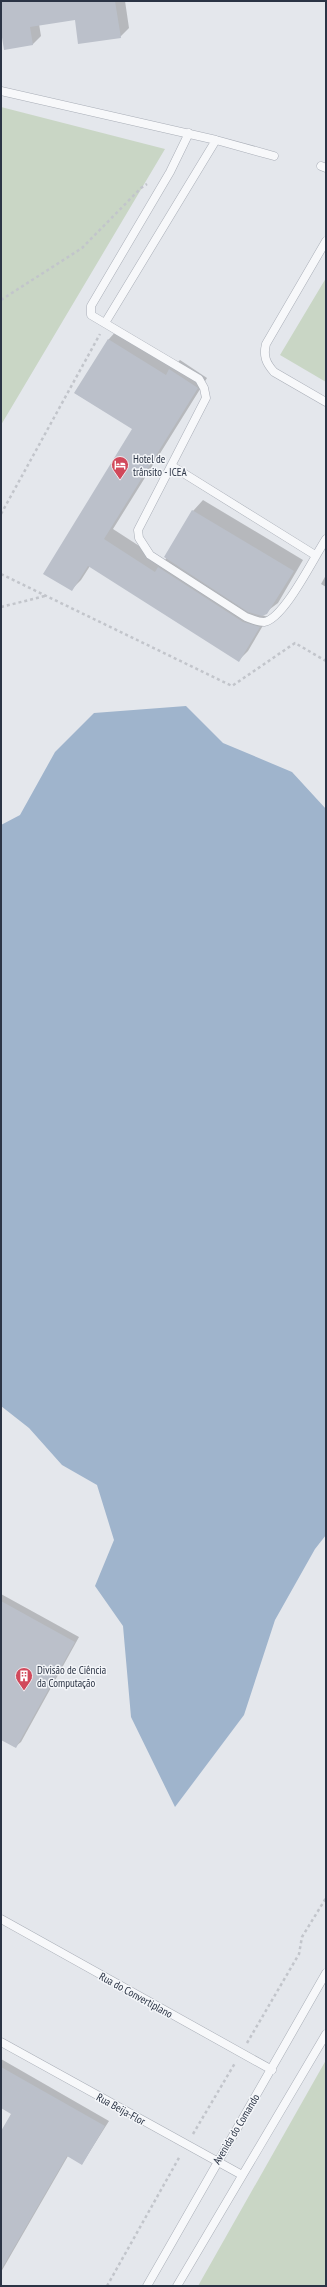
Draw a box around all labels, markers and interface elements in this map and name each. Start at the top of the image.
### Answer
place label: Hotel de trânsito - ICEA [133,452,187,479]
hotel icon: Hotel de trânsito - ICEA [110,455,130,480]
place label: Divisão de Ciência da Computação [37,1663,106,1690]
building icon: Divisão de Ciência da Computação [14,1666,34,1691]
street label: Rua do Convertiplano [97,1969,175,2021]
street label: Rua Beija-Flor [94,2090,148,2128]
street label: Avenida do Comando [209,2091,263,2167]

